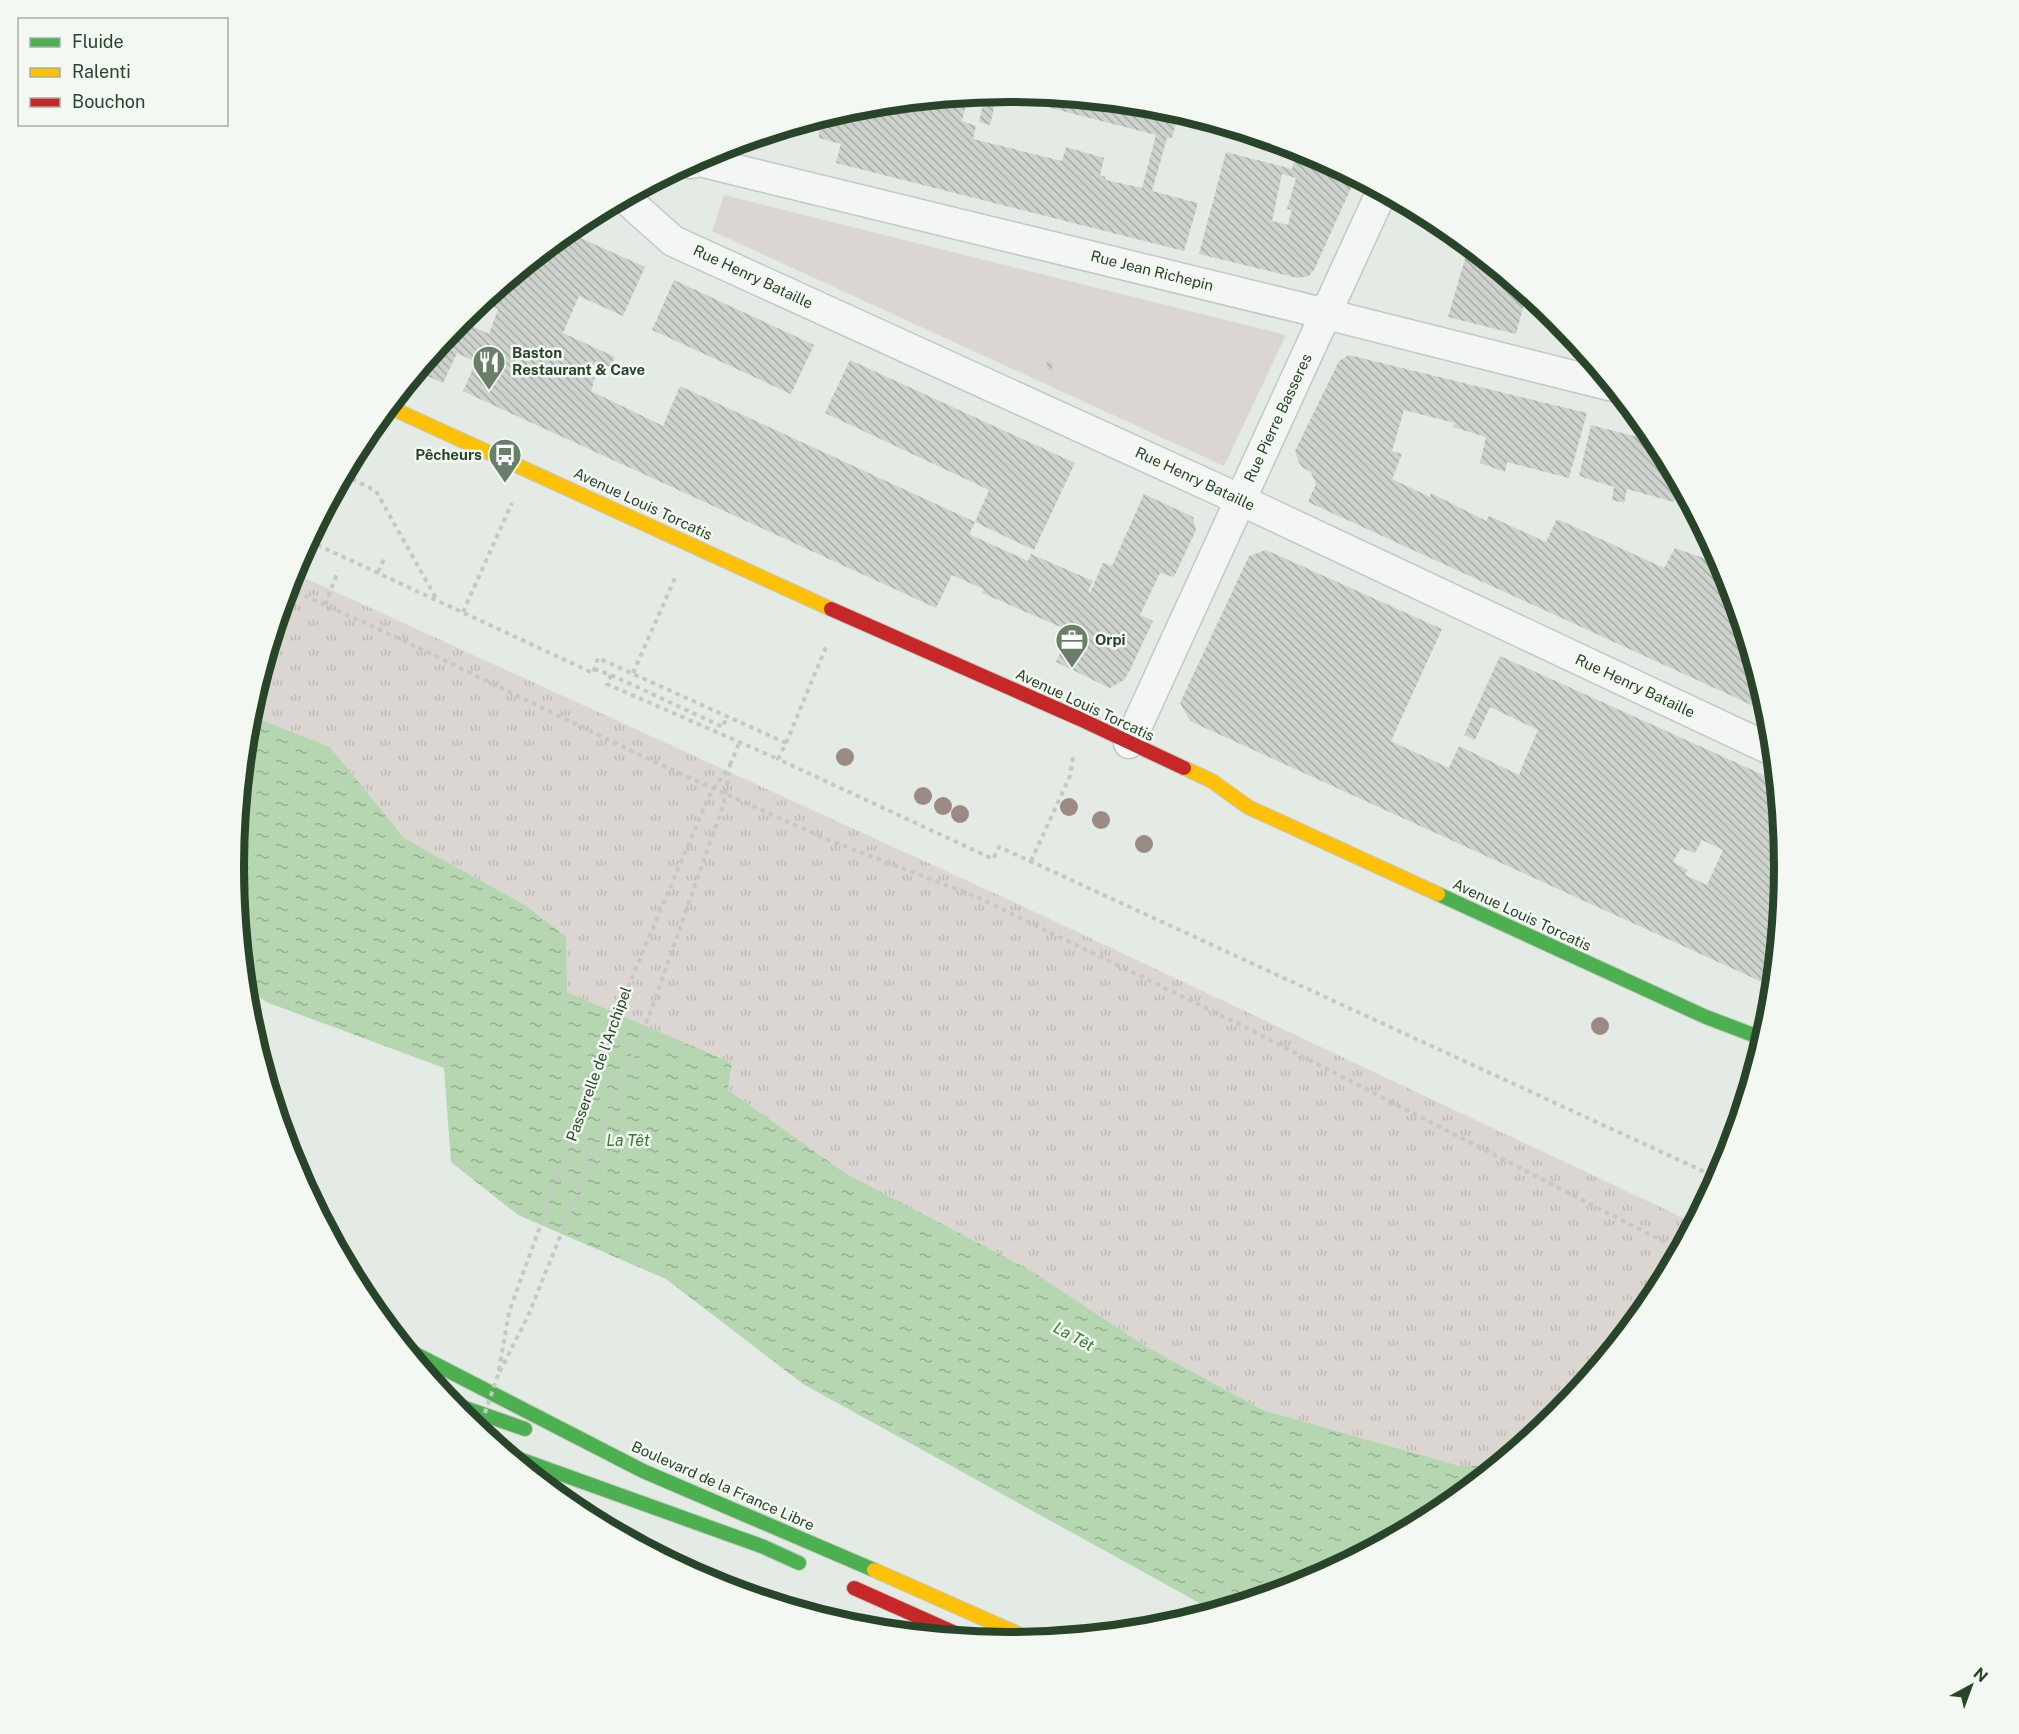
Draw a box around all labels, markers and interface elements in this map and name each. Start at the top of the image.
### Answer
legend [18,18,228,126]
text: Fluide [72,31,124,52]
text: Ralenti [72,61,131,82]
text: Bouchon [72,91,145,112]
street label: Rue Henry Bataille [691,241,816,312]
street label: Rue Jean Richepin [1089,247,1215,294]
restaurant icon: Baston Restaurant & Cave [471,344,507,391]
place label: Baston Restaurant & Cave [512,344,645,378]
street label: Rue Pierre Basseres [1240,351,1315,485]
bus stop icon: Pêcheurs [487,437,523,484]
street label: Rue Henry Bataille [1133,443,1258,514]
place label: Pêcheurs [415,446,482,463]
street label: Avenue Louis Torcatis [571,464,715,543]
office icon: Orpi [1054,622,1090,669]
place label: Orpi [1095,631,1126,648]
street label: Rue Henry Bataille [1573,650,1698,721]
street label: Avenue Louis Torcatis [1013,665,1157,744]
street label: Avenue Louis Torcatis [1450,875,1594,954]
street label: Passerelle de l'Archipel [563,984,634,1143]
water label: La Têt [606,1131,650,1150]
water label: La Têt [1050,1318,1097,1355]
street label: Boulevard de la France Libre [629,1437,817,1534]
north arrow [1941,1656,2001,1716]
text: N [1970,1664,1991,1686]

